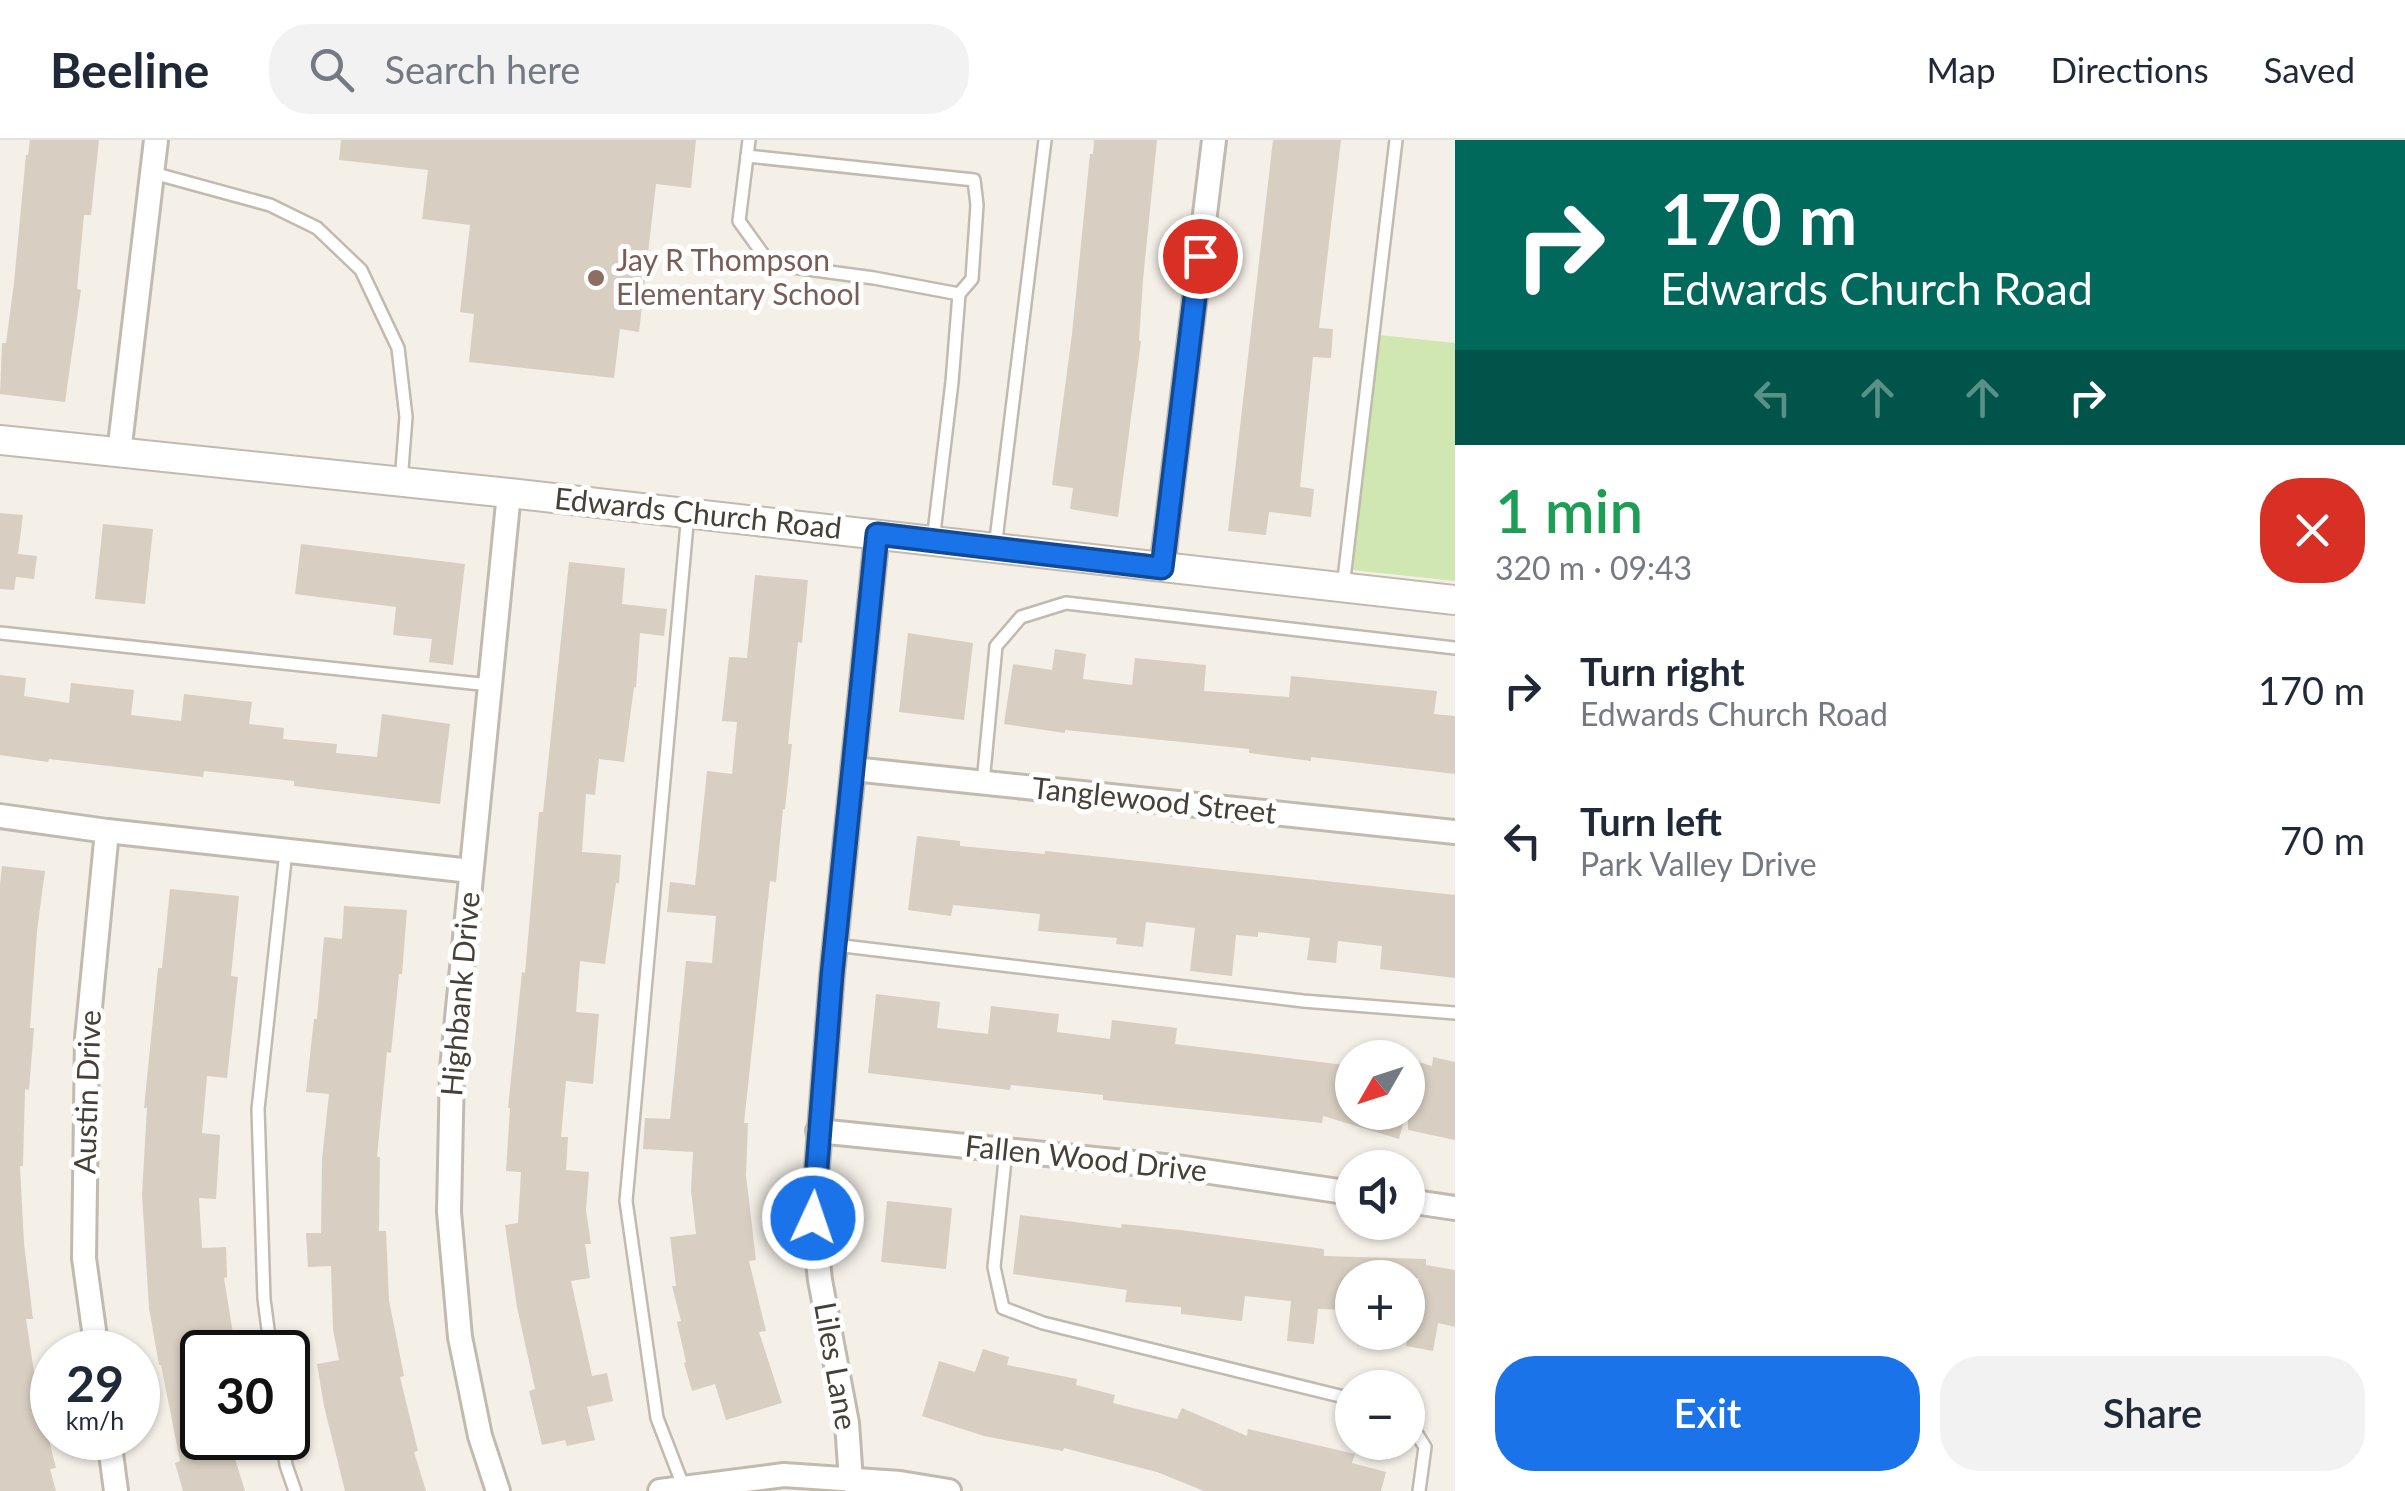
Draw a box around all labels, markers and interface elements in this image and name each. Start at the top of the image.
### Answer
search box [269,24,969,114]
text: Beeline [50,41,209,98]
icon: search [304,42,359,97]
text: Search here [384,46,580,92]
text: Map [1927,48,1996,90]
text: Directions [2051,48,2209,90]
text: Saved [2264,48,2355,90]
text: 170 m [1660,176,1857,260]
icon: right [1495,180,1625,310]
pin [1158,214,1243,299]
icon: arrive [1173,229,1228,284]
place label: Jay R Thompson Elementary School [616,241,861,311]
text: Edwards Church Road [1660,261,2093,315]
marker: Jay R Thompson Elementary School [585,267,607,289]
icon: left [1745,370,1800,425]
icon: ahead [1850,370,1905,425]
icon: ahead [1955,370,2010,425]
icon: right [2060,370,2115,425]
text: 1 min [1495,474,1643,546]
button: close [2260,478,2365,583]
street label: Edwards Church Road [553,479,844,545]
text: 320 m · 09:43 [1495,548,1692,587]
text: Turn right [1580,648,1745,694]
icon: right [1495,663,1550,718]
text: 170 m [2258,667,2365,713]
text: Edwards Church Road [1580,694,1888,733]
street label: Tanglewood Street [1030,768,1278,830]
text: Turn left [1580,798,1722,844]
icon: left [1495,813,1550,868]
text: 70 m [2280,817,2365,863]
text: Park Valley Drive [1580,844,1817,883]
street label: Highbank Drive [432,890,486,1098]
street label: Austin Drive [65,1009,107,1175]
north arrow [1335,1040,1425,1130]
map controls [1335,1040,1425,1460]
street label: Fallen Wood Drive [963,1126,1209,1188]
button: sound [1335,1150,1425,1240]
position arrow [761,1166,865,1270]
button: + [1335,1260,1425,1350]
street label: Liles Lane [808,1299,866,1432]
speed limit sign: 30 [180,1330,310,1460]
text: 29 [66,1353,124,1413]
button: Exit [1495,1356,1920,1471]
button: Share [1940,1356,2365,1471]
button: − [1335,1370,1425,1460]
text: km/h [66,1405,124,1435]

